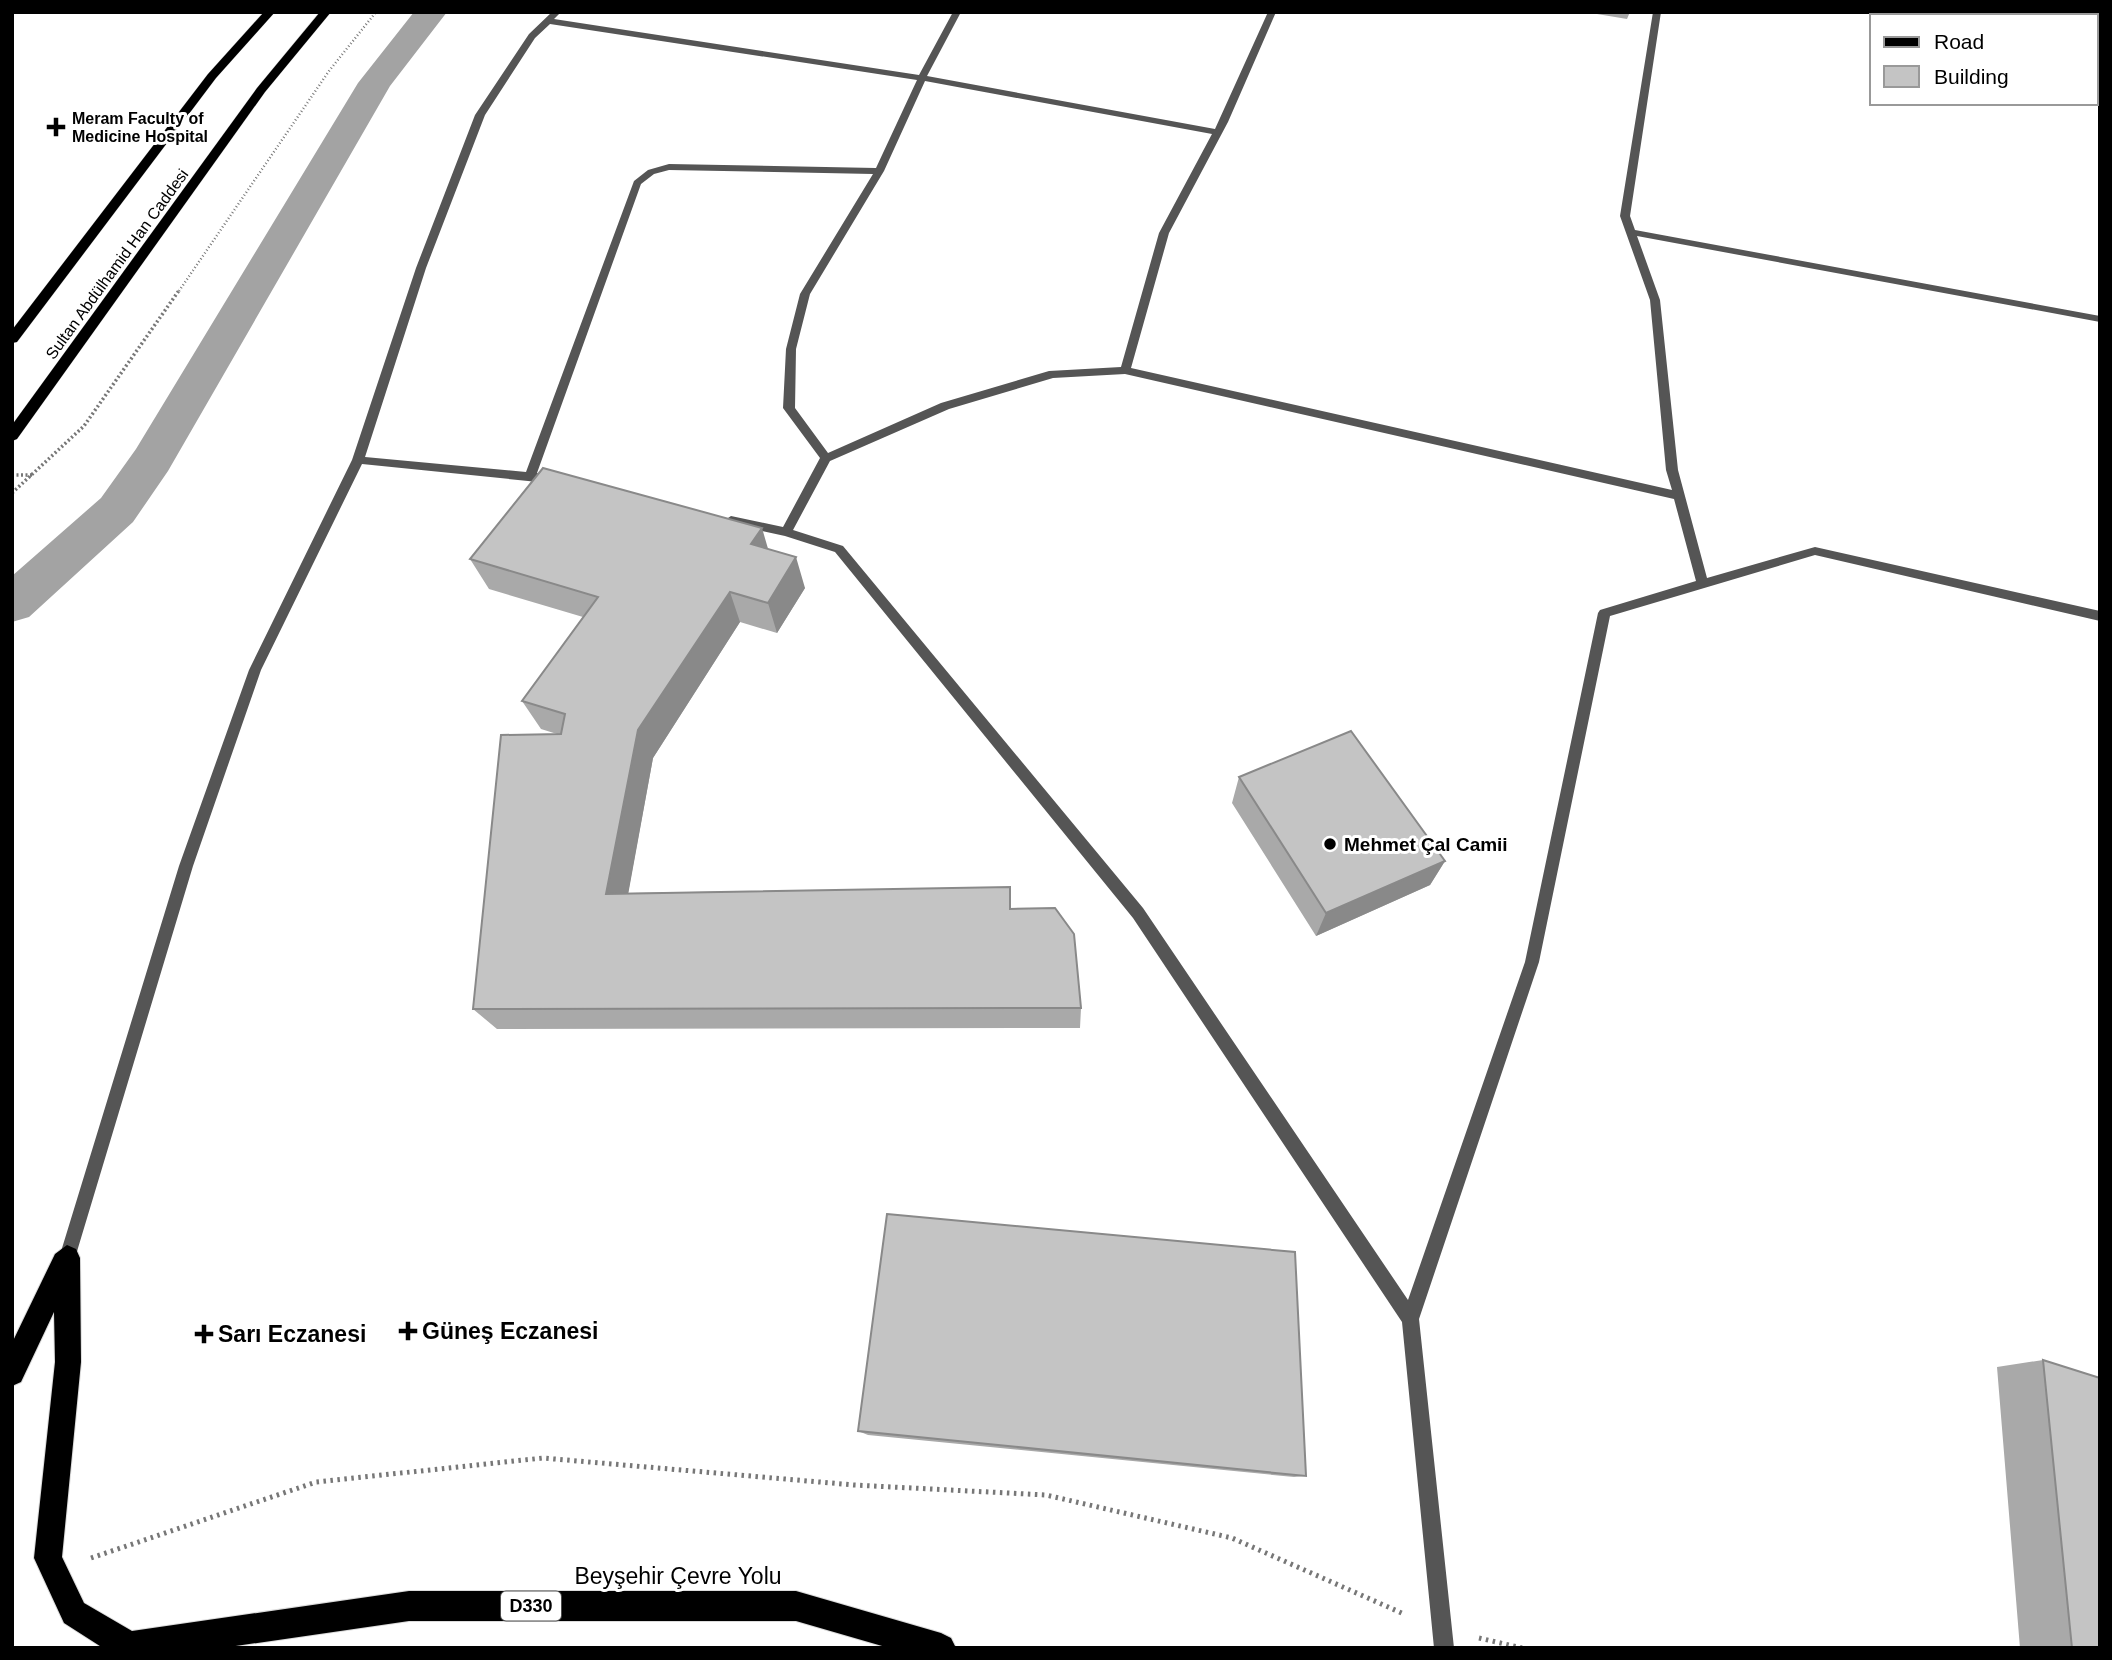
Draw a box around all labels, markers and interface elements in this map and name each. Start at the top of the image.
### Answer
legend [1870,14,2098,105]
text: Road [1934,30,1984,53]
text: Building [1934,65,2009,88]
place label: Meram Faculty of Medicine Hospital [72,110,208,145]
marker: Meram Faculty of Medicine Hospital [46,117,66,137]
street label: Sultan Abdülhamid Han Caddesi [42,166,192,362]
place label: Mehmet Çal Camii [1344,834,1508,855]
marker: Mehmet Çal Camii [1322,836,1338,852]
place label: Güneş Eczanesi [422,1318,598,1344]
place label: Sarı Eczanesi [218,1321,366,1347]
marker: Güneş Eczanesi [400,1323,416,1339]
marker: Sarı Eczanesi [196,1326,212,1342]
street label: Beyşehir Çevre Yolu [574,1563,782,1589]
road number: D330 [501,1591,561,1620]

